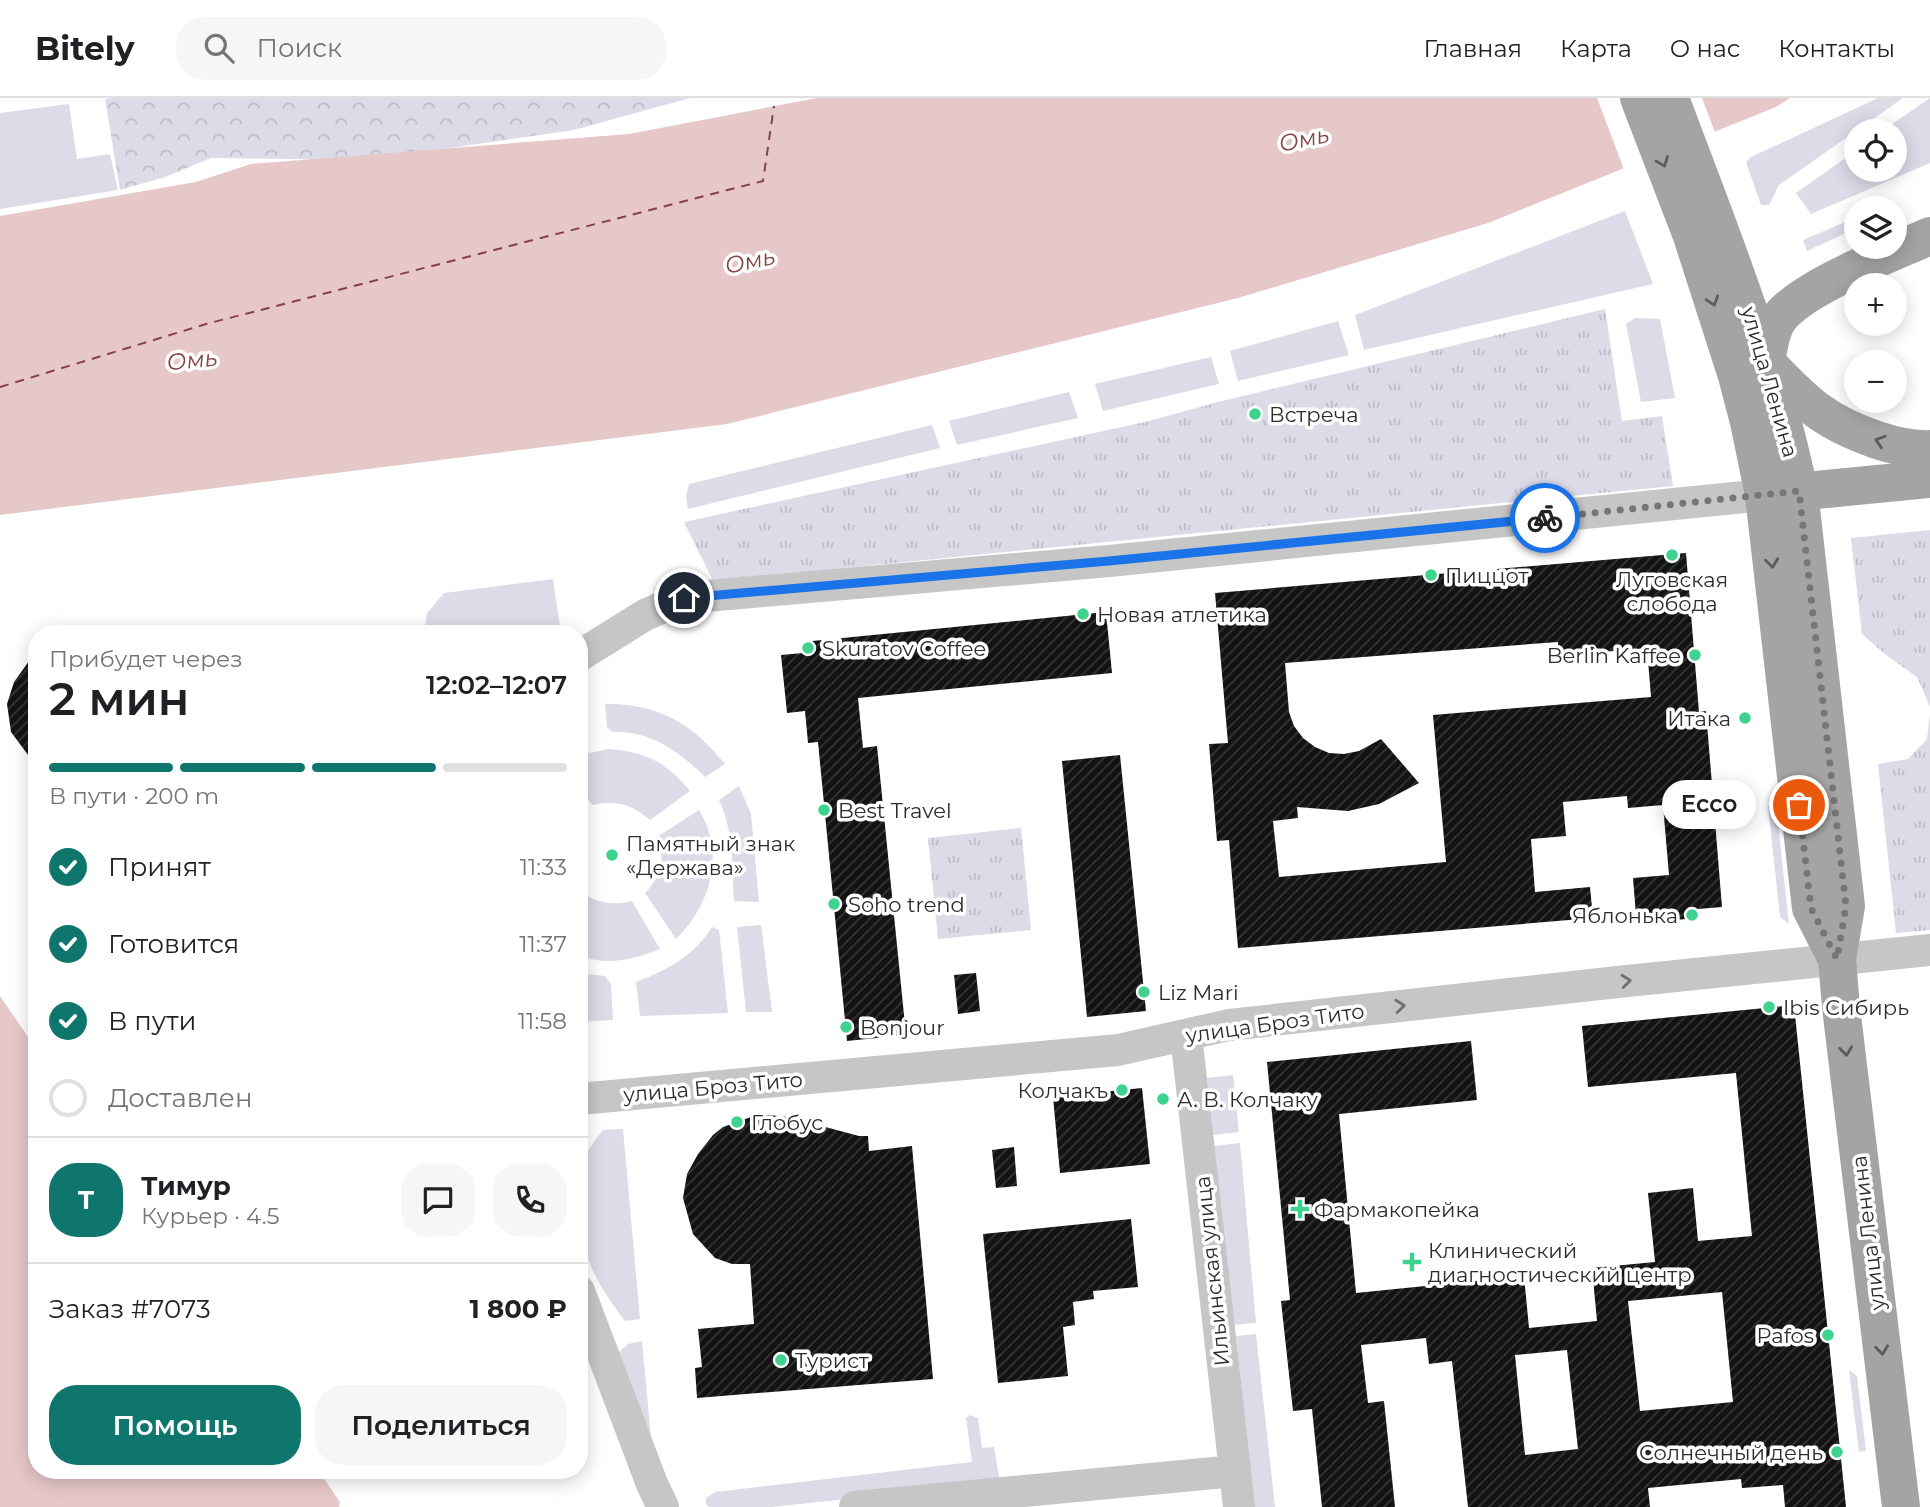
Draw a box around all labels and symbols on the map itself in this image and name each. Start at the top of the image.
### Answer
water label: Омь [1276,120,1332,158]
one-way arrow [1655,155,1669,167]
water label: Омь [722,242,778,280]
one-way arrow [1705,294,1719,307]
street label: улица Ленина [1736,303,1803,460]
water label: Омь [165,343,219,377]
place label: Встреча [1269,402,1358,427]
marker: Встреча [1247,406,1263,422]
one-way arrow [1875,434,1887,449]
courier [1510,483,1580,553]
marker: Луговская слобода [1664,547,1680,563]
one-way arrow [1765,557,1780,568]
place label: Пиццот [1445,563,1528,588]
marker: Пиццот [1423,567,1439,583]
place label: Луговская слобода [1616,567,1728,616]
pin [654,568,714,628]
place label: Новая атлетика [1097,602,1267,627]
marker: Новая атлетика [1075,606,1091,622]
place label: Skuratov Coffee [822,636,986,661]
marker: Skuratov Coffee [800,640,816,656]
place label: Berlin Kaffee [1547,643,1681,668]
marker: Berlin Kaffee [1687,647,1703,663]
place label: Итака [1667,706,1731,731]
marker: Итака [1737,710,1753,726]
pin [1769,775,1829,835]
callout: Ecco [1662,780,1757,830]
place label: Best Travel [838,798,952,823]
marker: Best Travel [816,802,832,818]
place label: Памятный знак «Держава» [626,831,795,880]
marker: Памятный знак «Держава» [604,847,620,863]
place label: Soho trend [848,892,965,917]
marker: Soho trend [826,896,842,912]
place label: Яблонька [1572,903,1678,928]
marker: Яблонька [1684,907,1700,923]
one-way arrow [1620,974,1631,989]
place label: Liz Mari [1158,980,1239,1005]
marker: Liz Mari [1136,984,1152,1000]
place label: Ibis Сибирь [1783,995,1909,1020]
street label: улица Броз Тито [1183,998,1366,1048]
one-way arrow [1394,999,1405,1014]
marker: Ibis Сибирь [1761,999,1777,1015]
place label: Bonjour [860,1015,945,1040]
marker: Bonjour [838,1019,854,1035]
one-way arrow [1839,1045,1854,1057]
street label: улица Броз Тито [621,1067,804,1107]
place label: Колчакъ [1017,1078,1108,1103]
marker: Колчакъ [1114,1082,1130,1098]
place label: А. В. Колчаку [1177,1087,1318,1112]
marker: А. В. Колчаку [1155,1091,1171,1107]
place label: Глобус [751,1110,823,1135]
marker: Глобус [729,1114,745,1130]
street label: улица Ленина [1846,1154,1890,1313]
street label: Ильинская улица [1190,1175,1234,1367]
place label: Фармакопейка [1314,1197,1480,1222]
marker: Фармакопейка [1292,1201,1308,1217]
place label: Клинический диагностический центр [1428,1238,1692,1287]
marker: Клинический диагностический центр [1402,1252,1422,1272]
place label: Pafos [1756,1323,1814,1348]
marker: Pafos [1820,1327,1836,1343]
one-way arrow [1874,1344,1889,1356]
place label: Турист [795,1348,869,1373]
marker: Турист [773,1352,789,1368]
place label: Солнечный день [1639,1440,1823,1465]
marker: Солнечный день [1829,1444,1845,1460]

